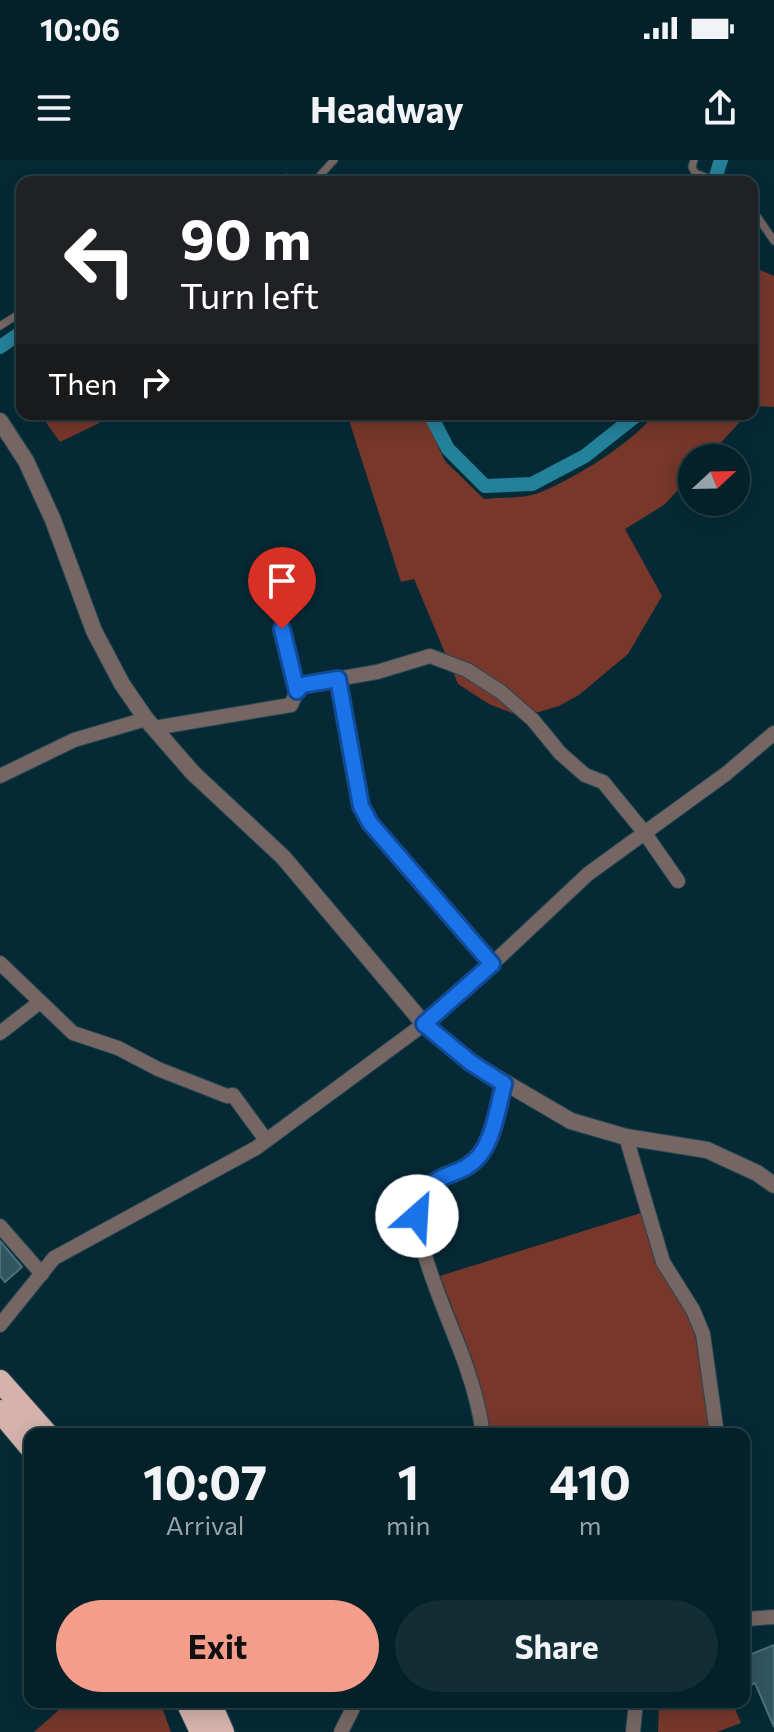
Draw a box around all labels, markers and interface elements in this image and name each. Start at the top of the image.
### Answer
text: 10:06 [40,10,120,47]
icon: menu [32,86,76,130]
text: Headway [310,86,464,130]
icon: share [698,86,742,130]
text: 90 m [180,203,311,272]
icon: left [48,208,152,312]
text: Turn left [180,272,319,316]
icon: right [133,360,177,404]
text: Then [48,364,117,401]
north arrow [678,444,750,516]
map controls [678,444,750,516]
pin [248,547,316,629]
icon: arrive [260,559,304,603]
position arrow [375,1174,459,1258]
text: 10:07 [143,1451,267,1510]
text: 1 [397,1451,419,1510]
text: 410 [549,1451,631,1510]
text: Arrival [166,1509,244,1540]
text: min [386,1509,430,1540]
text: m [579,1509,602,1540]
button: Exit [56,1600,379,1692]
button: Share [395,1600,718,1692]

